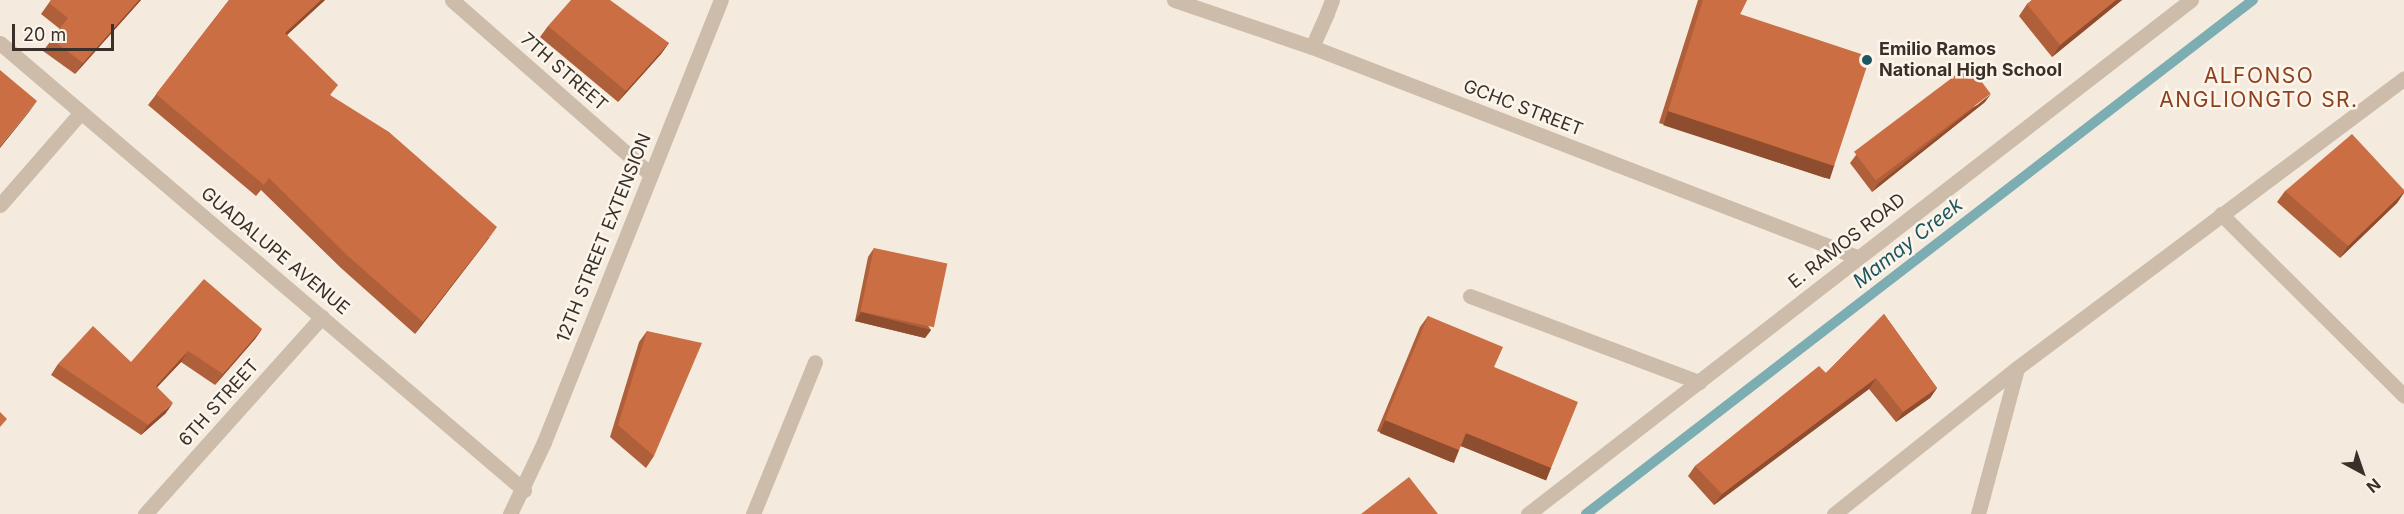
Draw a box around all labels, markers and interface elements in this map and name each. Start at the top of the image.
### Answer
scale bar [15,12,117,50]
text: 20 m [23,24,66,45]
street label: 7TH STREET [516,28,612,116]
place label: Emilio Ramos National High School [1879,39,2062,82]
marker: Emilio Ramos National High School [1860,53,1874,67]
district label: ALFONSO ANGLIONGTO SR. [2159,63,2359,113]
street label: GCHC STREET [1460,75,1586,141]
street label: 12TH STREET EXTENSION [552,130,656,346]
street label: GUADALUPE AVENUE [196,183,354,319]
street label: E. RAMOS ROAD [1784,189,1910,293]
water label: Mamay Creek [1848,193,1968,293]
street label: 6TH STREET [174,355,264,451]
north arrow [2332,442,2392,502]
text: N [2362,474,2385,497]

